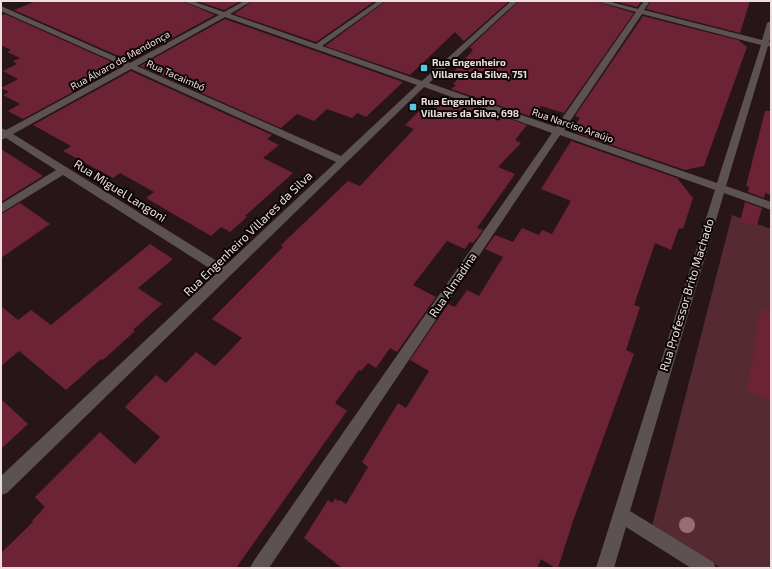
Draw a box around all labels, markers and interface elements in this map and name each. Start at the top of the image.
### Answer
street label: Rua Álvaro de Mendonça [68,28,172,93]
place label: Rua Engenheiro Villares da Silva, 751 [432,56,527,80]
street label: Rua Tacaimbó [145,57,207,93]
marker: Rua Engenheiro Villares da Silva, 751 [419,63,429,73]
place label: Rua Engenheiro Villares da Silva, 698 [421,95,519,119]
marker: Rua Engenheiro Villares da Silva, 698 [408,102,418,112]
street label: Rua Narciso Araújo [531,105,616,145]
street label: Rua Miguel Langoni [72,156,169,224]
street label: Rua Engenheiro Villares da Silva [180,168,315,299]
street label: Rua Professor Brito Machado [656,217,716,373]
street label: Rua Almadina [425,250,479,319]

